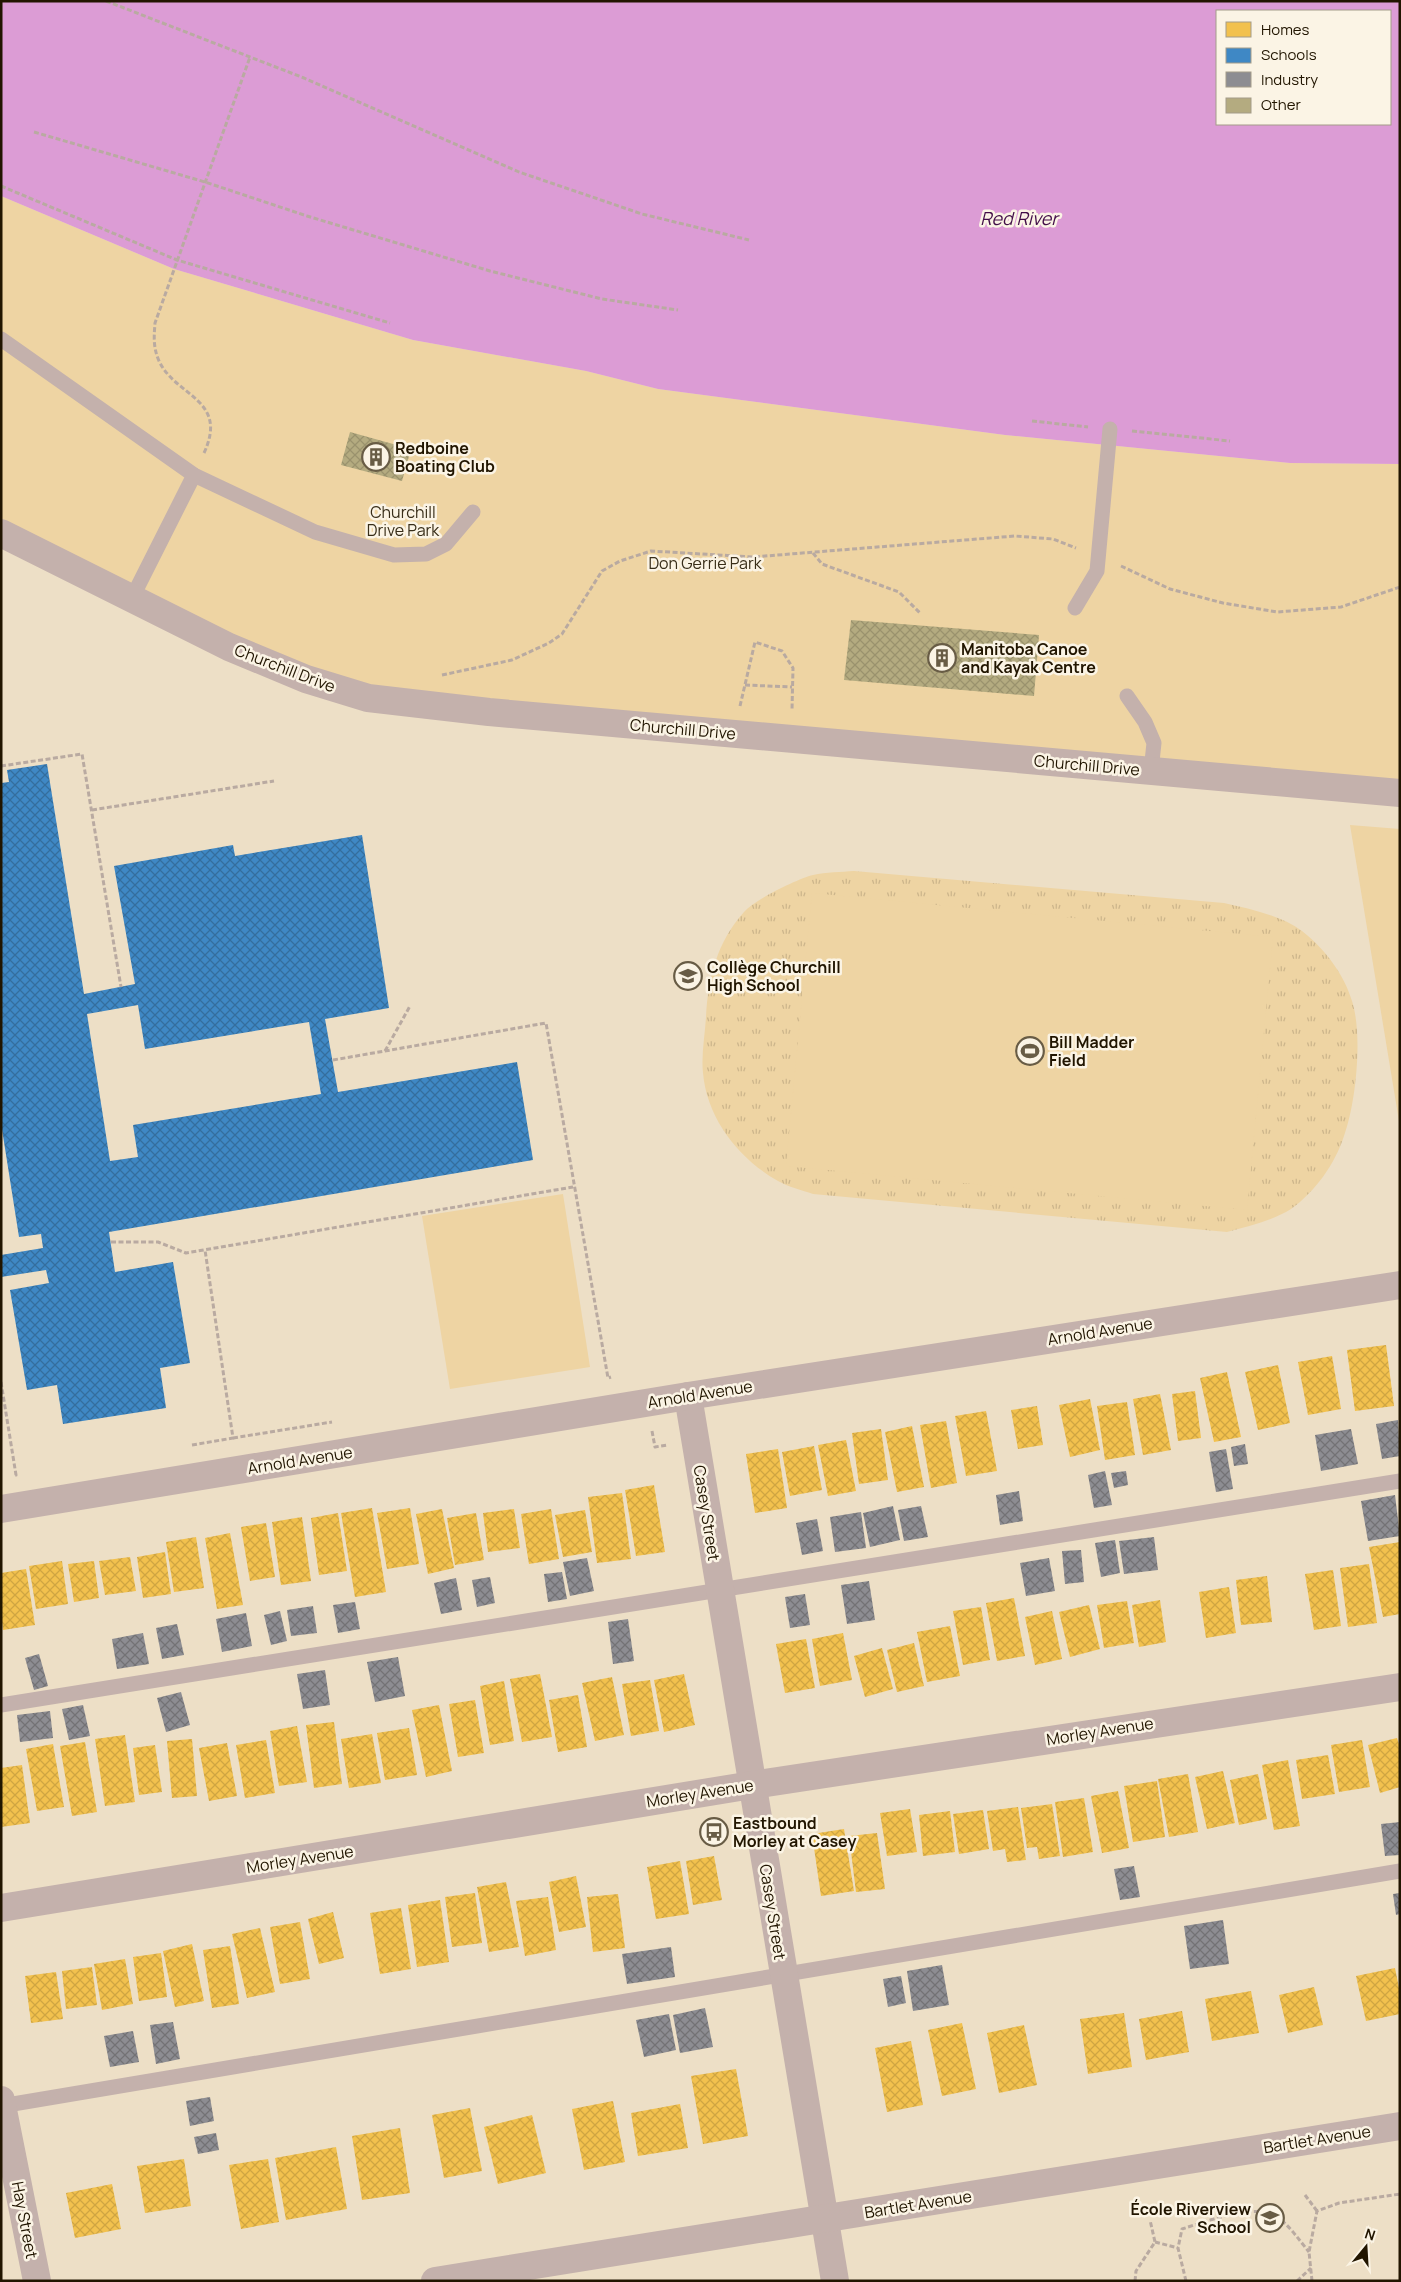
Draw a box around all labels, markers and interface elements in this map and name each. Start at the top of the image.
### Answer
legend [1216,10,1391,125]
text: Homes [1261,19,1310,40]
text: Schools [1261,44,1317,65]
text: Industry [1261,69,1318,90]
text: Other [1261,94,1302,115]
water label: Red River [980,206,1060,230]
place label: Redboine Boating Club [395,437,495,477]
building icon: Redboine Boating Club [361,442,391,472]
park label: Churchill Drive Park [367,501,440,541]
park label: Don Gerrie Park [648,552,763,574]
place label: Manitoba Canoe and Kayak Centre [961,638,1096,678]
street label: Churchill Drive [231,639,339,697]
building icon: Manitoba Canoe and Kayak Centre [927,643,957,673]
street label: Churchill Drive [629,713,737,745]
street label: Churchill Drive [1033,749,1141,781]
place label: Collège Churchill High School [707,956,841,996]
school or university icon: Collège Churchill High School [673,961,703,991]
place label: Bill Madder Field [1049,1031,1134,1071]
sports icon: Bill Madder Field [1015,1036,1045,1066]
street label: Arnold Avenue [1046,1312,1154,1350]
street label: Arnold Avenue [646,1375,754,1413]
street label: Arnold Avenue [246,1441,354,1479]
street label: Casey Street [689,1464,725,1562]
street label: Morley Avenue [1045,1712,1155,1750]
street label: Morley Avenue [645,1774,755,1812]
place label: Eastbound Morley at Casey [733,1812,857,1852]
bus stop icon: Eastbound Morley at Casey [699,1817,729,1847]
street label: Morley Avenue [245,1840,355,1878]
street label: Casey Street [755,1863,791,1961]
street label: Bartlet Avenue [1262,2120,1372,2158]
street label: Hay Street [7,2180,43,2260]
street label: Bartlet Avenue [863,2185,973,2223]
place label: École Riverview School [1130,2198,1251,2238]
school or university icon: École Riverview School [1255,2203,1285,2233]
north arrow [1341,2222,1391,2272]
text: N [1362,2224,1378,2245]

